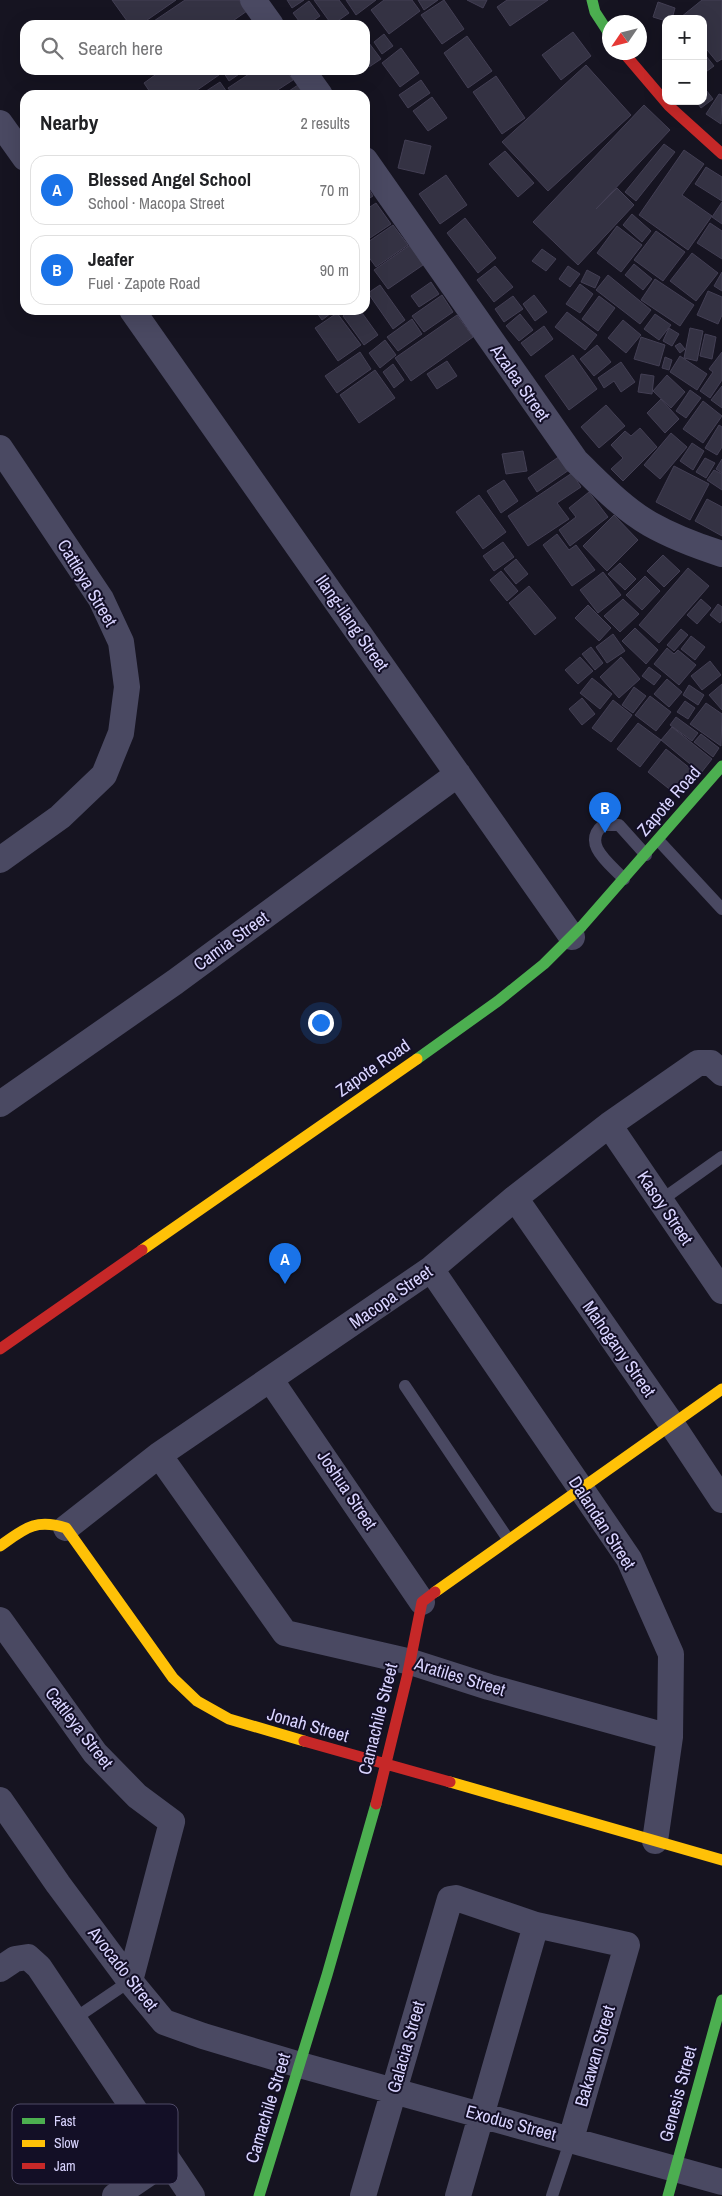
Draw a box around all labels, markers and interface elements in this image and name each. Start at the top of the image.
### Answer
north arrow [602,15,647,60]
map controls [662,15,707,105]
button: + [662,15,707,60]
search box [20,20,370,75]
icon: search [38,34,66,62]
text: Search here [78,35,163,61]
button: − [662,60,707,105]
text: Nearby [40,108,98,137]
text: 2 results [300,112,350,134]
text: Blessed Angel School [88,166,251,192]
text: A [52,179,62,201]
text: 70 m [320,179,349,201]
text: School · Macopa Street [88,192,224,214]
text: Jeafer [88,246,134,272]
text: B [52,259,62,281]
text: 90 m [320,259,349,281]
text: Fuel · Zapote Road [88,272,200,294]
street label: Azalea Street [484,338,556,426]
street label: Cattleya Street [52,534,123,631]
street label: Ilang-ilang Street [310,569,395,676]
street label: Zapote Road [631,760,706,841]
pin: B [589,792,621,833]
street label: Camia Street [188,905,273,976]
your location [308,1010,334,1036]
street label: Zapote Road [331,1033,415,1102]
street label: Kasoy Street [631,1166,699,1250]
pin: A [269,1243,301,1284]
street label: Macopa Street [344,1259,437,1334]
street label: Mahogany Street [577,1295,662,1402]
street label: Joshua Street [312,1445,383,1534]
street label: Dalandan Street [563,1471,642,1574]
street label: Aratiles Street [411,1651,509,1702]
street label: Camachile Street [352,1661,403,1777]
street label: Cattleya Street [39,1682,119,1774]
street label: Jonah Street [264,1701,352,1748]
street label: Avocado Street [82,1921,164,2016]
street label: Galacia Street [380,1998,431,2096]
street label: Bakawan Street [568,2002,621,2109]
street label: Genesis Street [653,2043,702,2145]
street label: Camachile Street [239,2050,296,2166]
street label: Exodus Street [463,2098,559,2147]
legend [12,2104,178,2184]
text: Fast [54,2112,76,2130]
text: Slow [54,2134,80,2152]
text: Jam [54,2157,76,2175]

